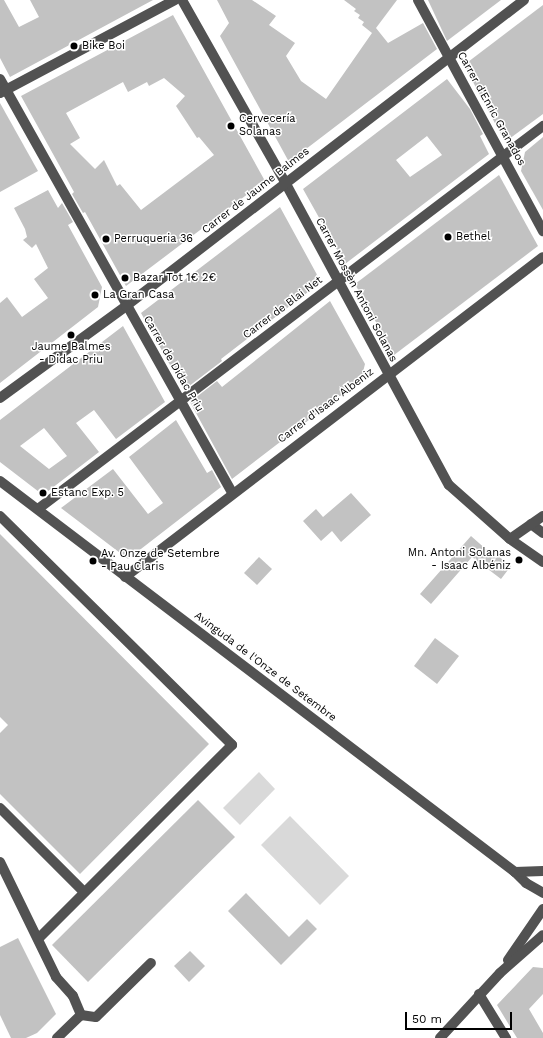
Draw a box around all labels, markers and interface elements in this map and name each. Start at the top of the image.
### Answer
place label: Bike Boi [82,39,125,53]
marker: Bike Boi [69,41,79,51]
street label: Carrer d'Enric Granados [454,50,528,168]
place label: Cervecería Solanas [239,113,296,139]
marker: Cervecería Solanas [226,121,236,131]
street label: Carrer de Jaume Balmes [199,145,313,237]
street label: Carrer Mossèn Antoni Solanas [312,215,400,365]
place label: Bethel [456,230,490,244]
place label: Perruqueria 36 [114,232,193,246]
marker: Bethel [443,232,453,242]
marker: Perruqueria 36 [101,234,111,244]
place label: Bazar Tot 1€ 2€ [133,271,217,285]
marker: Bazar Tot 1€ 2€ [120,273,130,283]
street label: Carrer de Blai Net [241,274,325,342]
place label: La Gran Casa [103,288,174,302]
marker: La Gran Casa [90,290,100,300]
street label: Carrer de Dídac Priu [140,314,206,414]
marker: Jaume Balmes - Didac Priu [66,330,76,340]
place label: Jaume Balmes - Didac Priu [31,341,111,367]
street label: Carrer d'Isaac Albeniz [275,365,377,447]
place label: Estanc Exp. 5 [51,486,124,500]
marker: Estanc Exp. 5 [38,488,48,498]
place label: Mn. Antoni Solanas - Isaac Albéniz [407,547,511,573]
place label: Av. Onze de Setembre - Pau Claris [101,548,220,574]
marker: Mn. Antoni Solanas - Isaac Albéniz [514,555,524,565]
marker: Av. Onze de Setembre - Pau Claris [88,556,98,566]
street label: Avinguda de l'Onze de Setembre [191,609,339,725]
scale bar [407,1004,514,1030]
text: 50 m [412,1012,442,1026]

